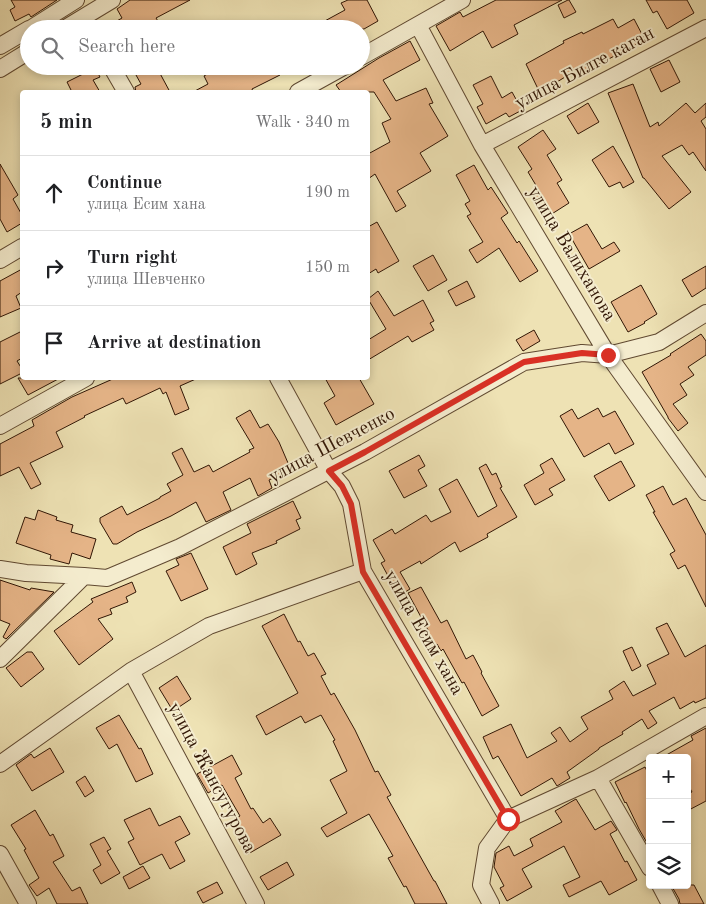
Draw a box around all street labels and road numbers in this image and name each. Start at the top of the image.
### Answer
street label: улица Билге каган [512,24,658,114]
street label: улица Валиханова [523,183,619,325]
street label: улица Шевченко [266,405,398,487]
street label: улица Есим хана [380,567,467,699]
street label: улица Жансугурова [163,700,259,857]

